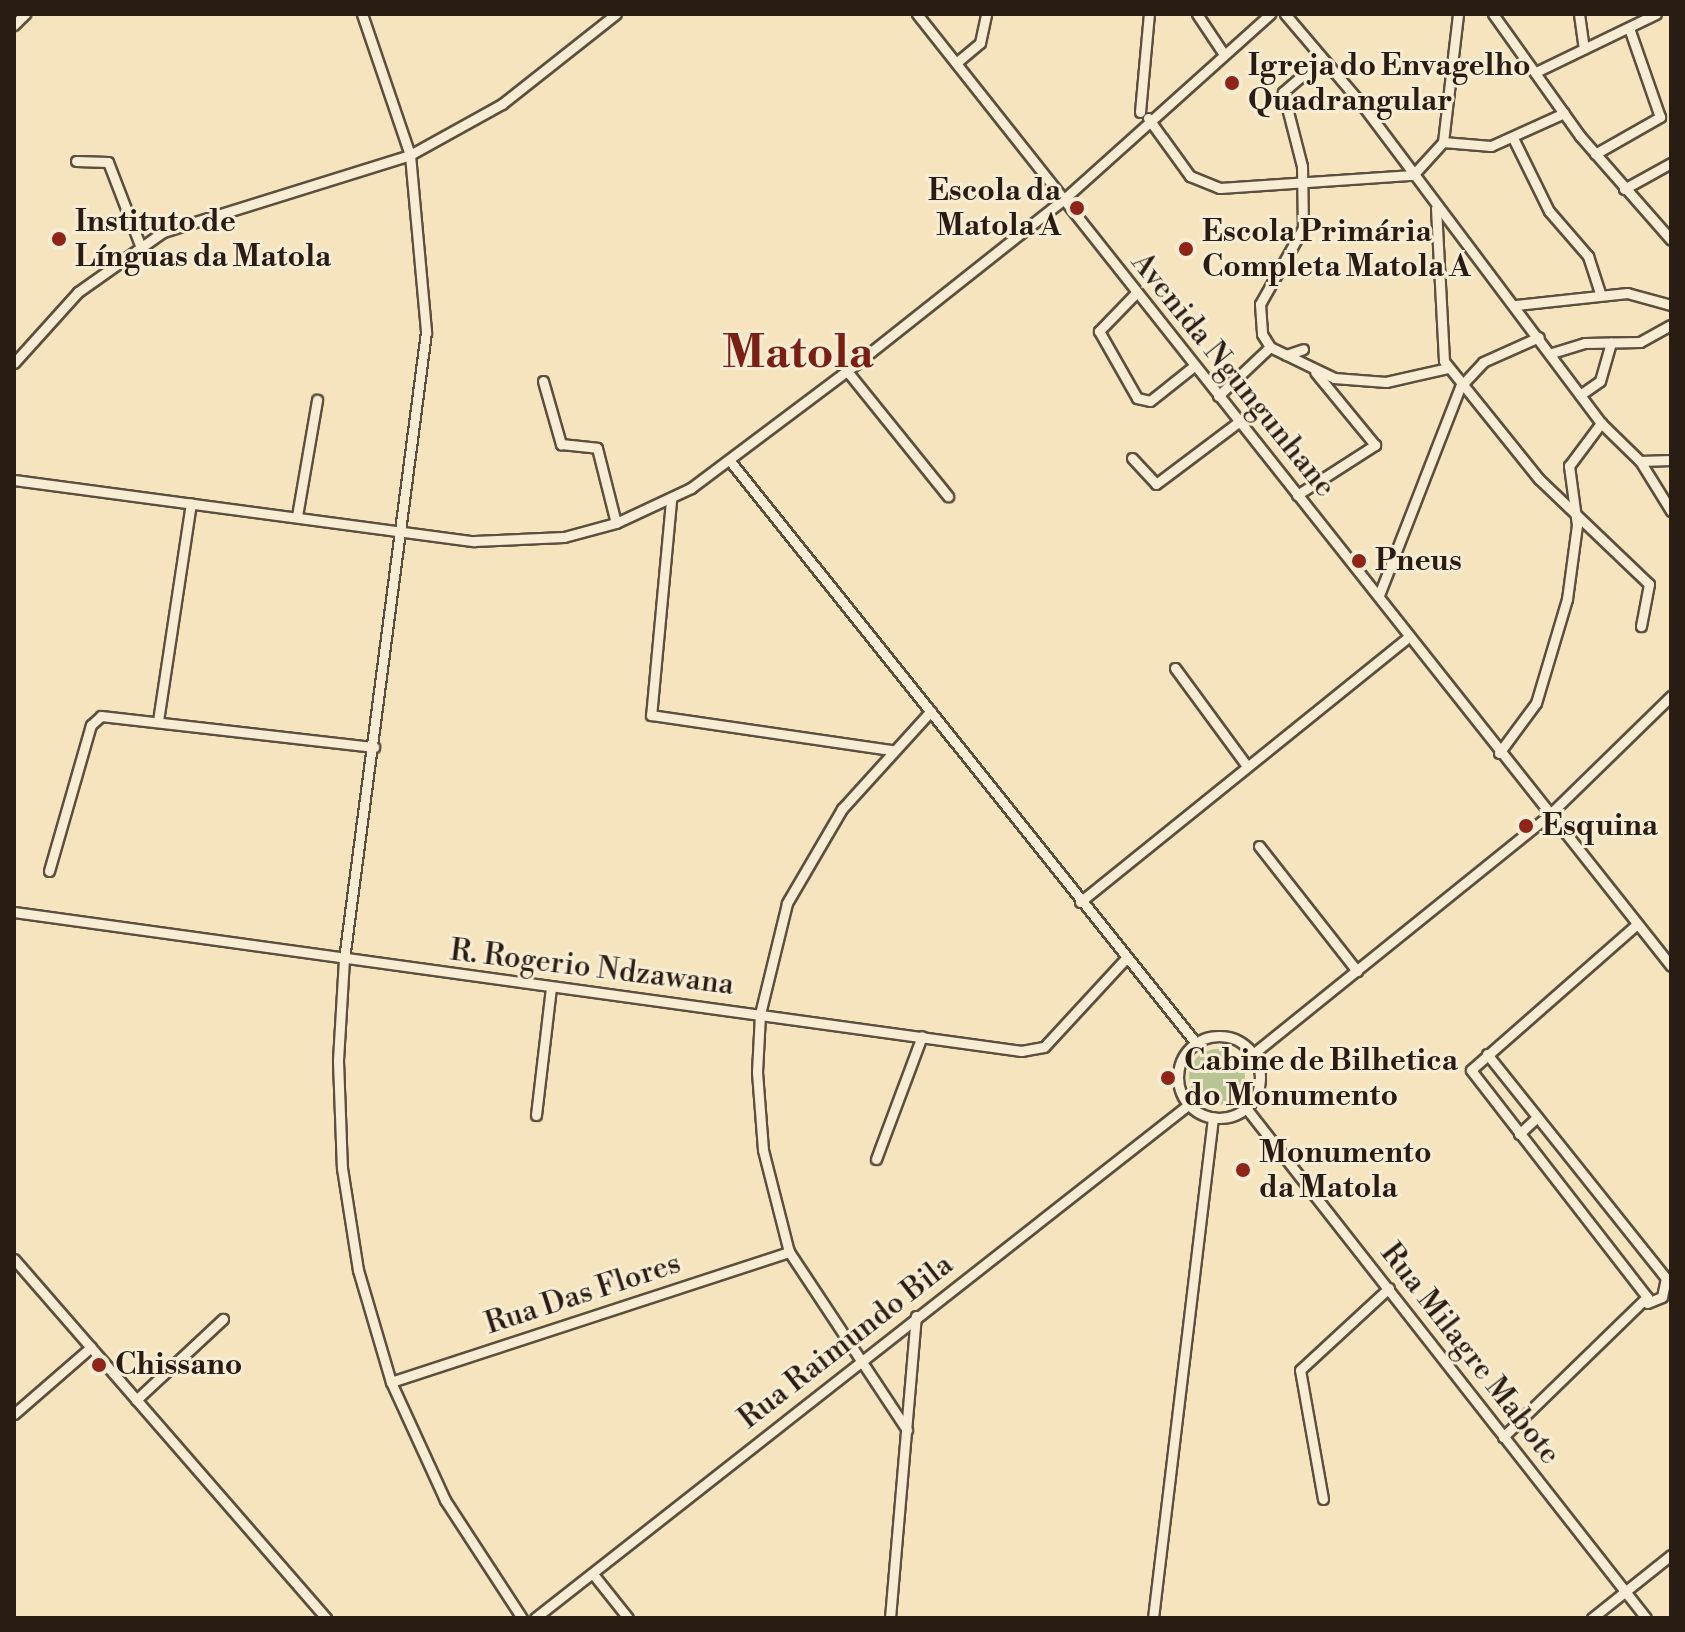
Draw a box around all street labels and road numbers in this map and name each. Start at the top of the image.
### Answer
street label: Avenida Ngungunhane [1123,245,1343,505]
street label: R. Rogerio Ndzawana [448,933,736,1003]
street label: Rua Milagre Mabote [1372,1236,1568,1472]
street label: Rua Das Flores [481,1245,685,1343]
street label: Rua Raimundo Bila [732,1247,960,1437]

